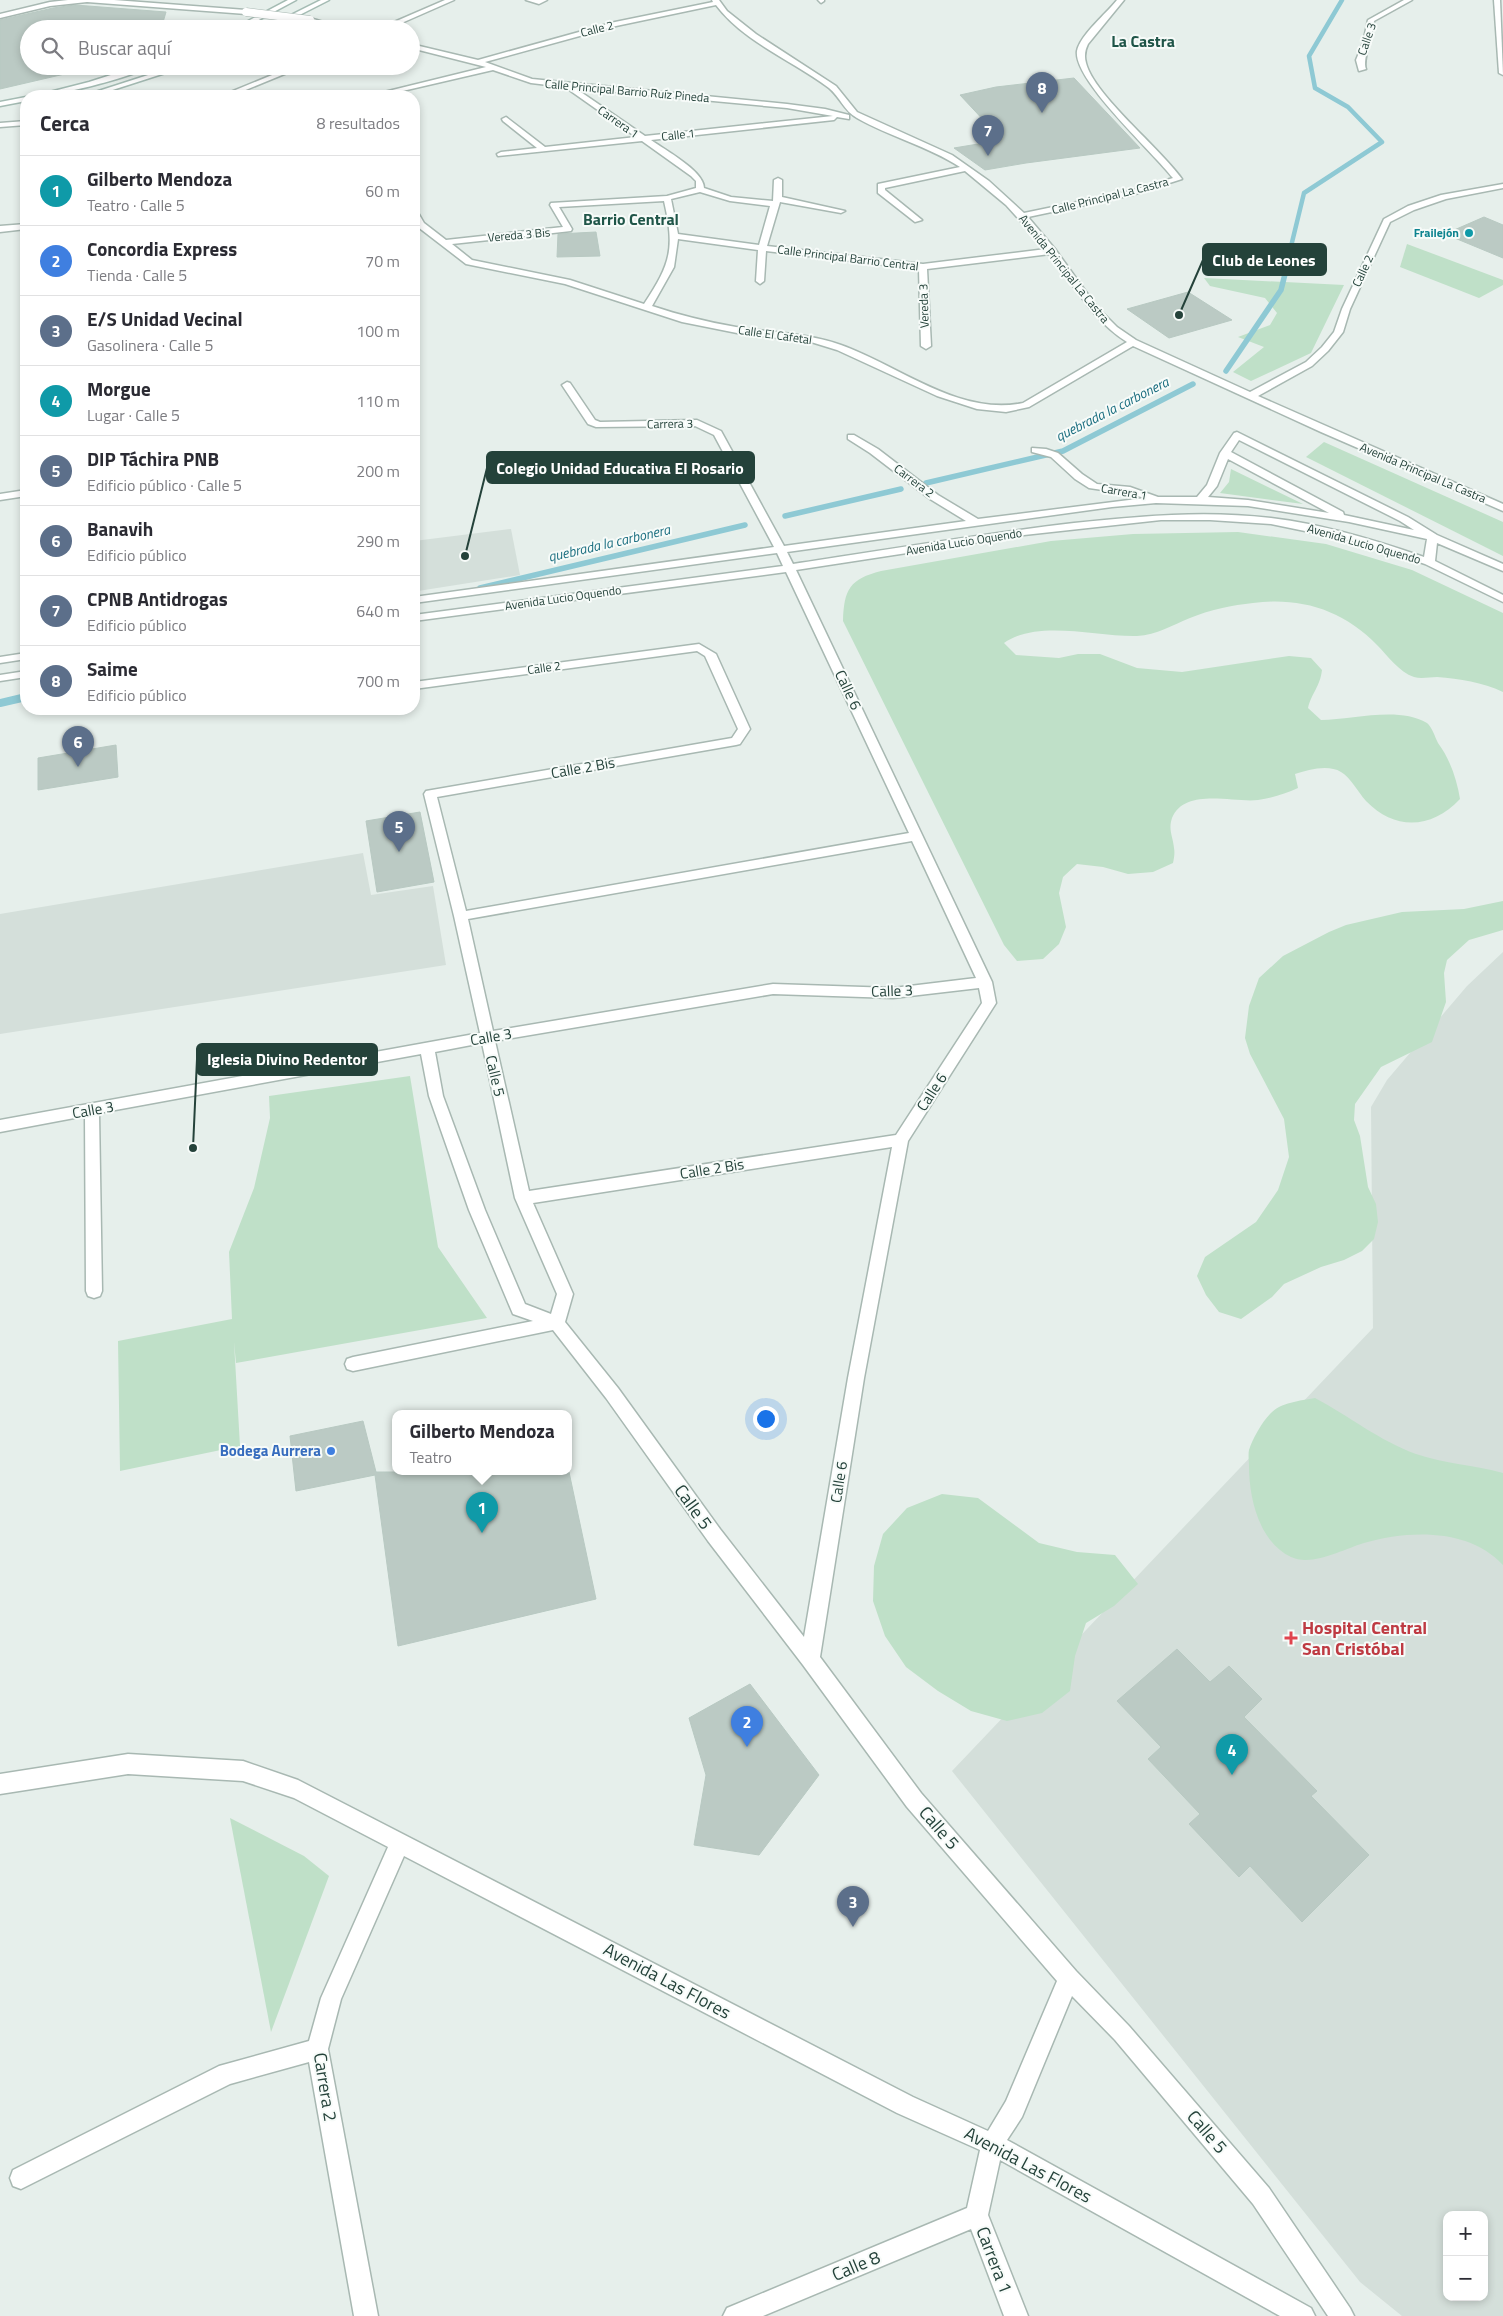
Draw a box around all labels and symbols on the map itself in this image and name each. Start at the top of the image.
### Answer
street label: Calle 2 [578,15,615,42]
street label: Calle 3 [1352,20,1381,58]
district label: La Castra [1111,29,1175,53]
pin: 8 [1026,72,1058,113]
street label: Calle Principal Barrio Ruíz Pineda [544,74,710,107]
street label: Carrera 1 [594,101,643,143]
pin: 7 [972,115,1004,156]
street label: Calle 1 [660,123,696,146]
street label: Calle Principal La Castra [1050,172,1170,219]
district label: Barrio Central [583,207,679,231]
street label: Avenida Principal La Castra [1014,210,1114,327]
street label: Vereda 3 Bis [487,222,551,247]
place label: Frailejón [1414,223,1459,242]
marker: Frailejón [1463,227,1475,239]
street label: Calle Principal Barrio Central [776,239,920,276]
callout: Club de Leones [1203,244,1326,275]
text: Club de Leones [1212,248,1316,272]
street label: Calle 2 [1347,252,1378,290]
street label: Vereda 3 [913,283,934,329]
street label: Calle El Cafetal [737,320,813,349]
water label: quebrada la carbonera [1052,371,1173,446]
street label: Carrera 3 [647,414,693,433]
street label: Avenida Principal La Castra [1357,437,1489,508]
callout: Colegio Unidad Educativa El Rosario [487,452,754,483]
text: Colegio Unidad Educativa El Rosario [496,456,744,480]
street label: Carrera 2 [890,459,939,502]
street label: Carrera 1 [1100,478,1149,505]
water label: quebrada la carbonera [546,518,673,567]
street label: Avenida Lucio Oquendo [1305,518,1423,569]
street label: Avenida Lucio Oquendo [904,523,1023,560]
street label: Avenida Lucio Oquendo [503,580,622,615]
street label: Calle 2 [526,656,562,679]
street label: Calle 6 [829,666,868,714]
pin: 6 [62,726,94,767]
street label: Calle 2 Bis [549,751,617,784]
pin: 5 [383,811,415,852]
street label: Calle 3 [871,978,913,1003]
street label: Calle 3 [468,1022,514,1051]
callout: Iglesia Divino Redentor [197,1044,377,1075]
text: Iglesia Divino Redentor [207,1047,367,1071]
street label: Calle 5 [480,1053,511,1099]
street label: Calle 6 [911,1068,953,1116]
street label: Calle 3 [70,1095,116,1124]
street label: Calle 2 Bis [678,1152,746,1185]
your location [753,1406,779,1432]
place label: Bodega Aurrera [220,1439,321,1462]
marker: Bodega Aurrera [325,1445,337,1457]
street label: Calle 6 [824,1459,853,1504]
street label: Calle 5 [668,1478,719,1535]
pin: 1 [466,1492,498,1533]
place label: Hospital Central San Cristóbal [1302,1614,1427,1662]
marker: Hospital Central San Cristóbal [1284,1631,1298,1645]
pin: 2 [731,1706,763,1747]
pin: 4 [1216,1734,1248,1775]
street label: Calle 5 [913,1800,966,1855]
pin: 3 [837,1886,869,1927]
street label: Avenida Las Flores [599,1936,736,2026]
street label: Carrera 2 [307,2051,344,2123]
street label: Calle 5 [1181,2104,1234,2159]
street label: Avenida Las Flores [960,2120,1097,2210]
street label: Carrera 1 [969,2223,1020,2297]
street label: Calle 8 [827,2243,884,2288]

